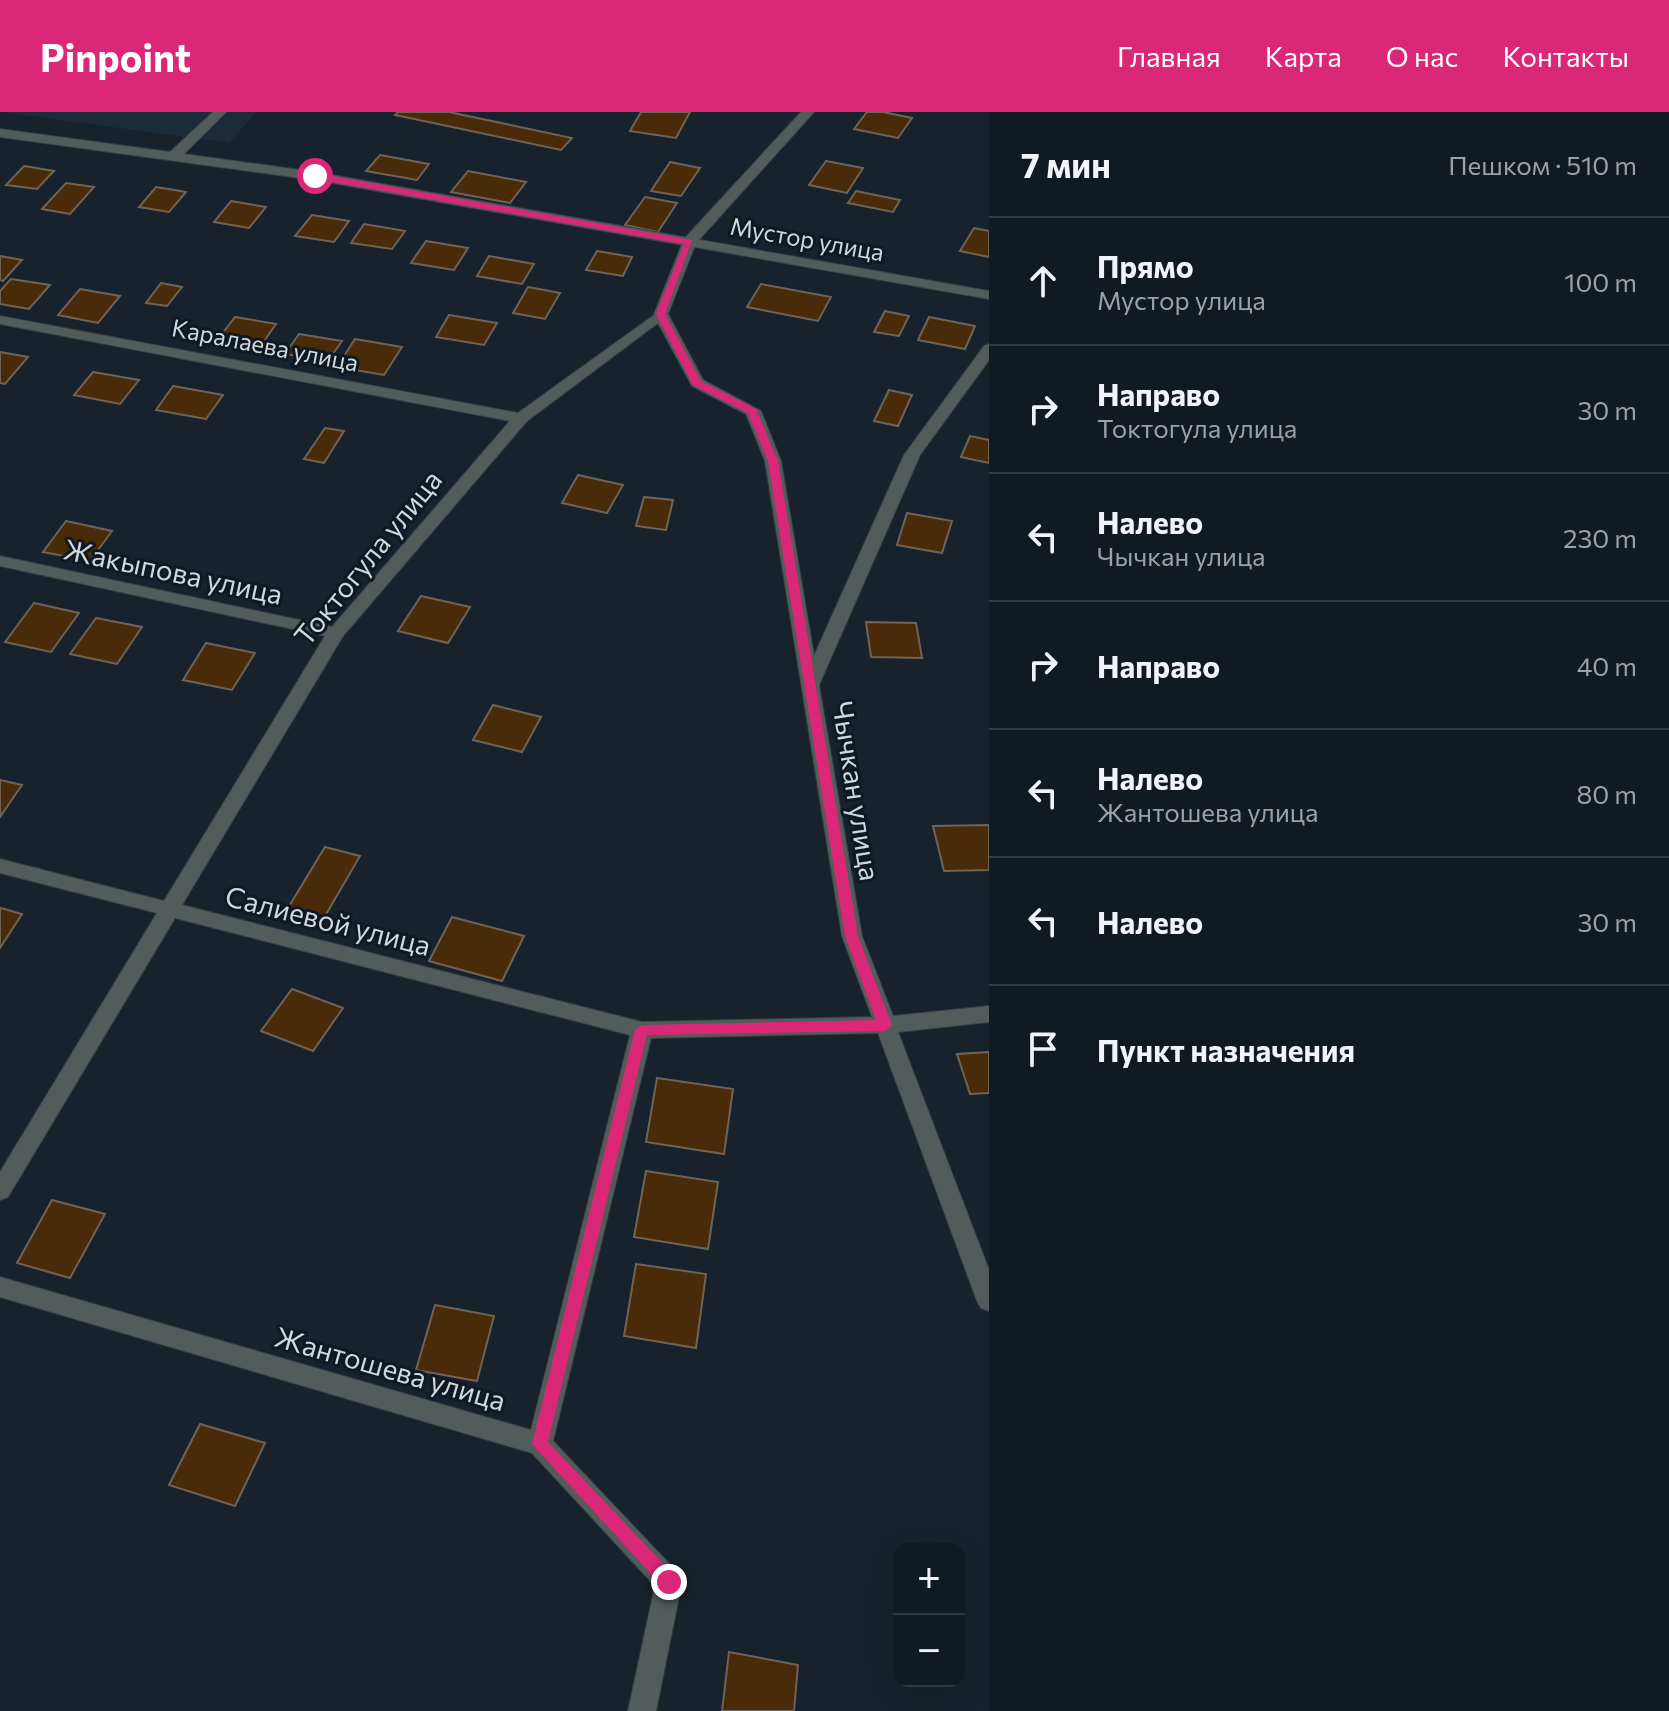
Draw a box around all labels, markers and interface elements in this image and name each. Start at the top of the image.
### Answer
text: Pinpoint [40,33,191,80]
text: Главная [1117,39,1221,73]
text: Карта [1265,39,1342,73]
text: О нас [1386,39,1458,73]
text: Контакты [1502,39,1629,73]
text: 7 мин [1021,143,1111,185]
text: Пешком · 510 m [1448,149,1637,180]
route start [297,158,333,194]
street label: Мустор улица [728,211,886,266]
text: Прямо [1097,247,1194,284]
icon: ahead [1021,259,1065,303]
text: 100 m [1564,266,1637,297]
text: Мустор улица [1097,284,1266,315]
street label: Каралаева улица [170,312,361,377]
text: Направо [1097,375,1220,412]
icon: right [1021,387,1065,431]
text: 30 m [1578,394,1637,425]
text: Токтогула улица [1097,412,1297,443]
street label: Токтогула улица [286,463,448,652]
text: Налево [1097,503,1203,540]
icon: left [1021,515,1065,559]
text: 230 m [1563,522,1637,553]
street label: Жакыпова улица [61,531,286,611]
text: Чычкан улица [1097,540,1266,571]
icon: right [1021,643,1065,687]
text: Направо [1097,647,1220,684]
text: 40 m [1577,650,1637,681]
street label: Чычкан улица [826,699,888,883]
text: Налево [1097,759,1203,796]
icon: left [1021,771,1065,815]
text: 80 m [1577,778,1637,809]
text: Жантошева улица [1097,796,1318,827]
street label: Салиевой улица [222,878,434,962]
icon: left [1021,899,1065,943]
text: Налево [1097,903,1203,940]
text: 30 m [1578,906,1637,937]
icon: arrive [1021,1027,1065,1071]
text: Пункт назначения [1097,1031,1355,1068]
street label: Жантошева улица [271,1319,510,1417]
map controls [893,1543,965,1687]
button: + [893,1543,965,1615]
route end [651,1564,687,1600]
button: − [893,1615,965,1687]

